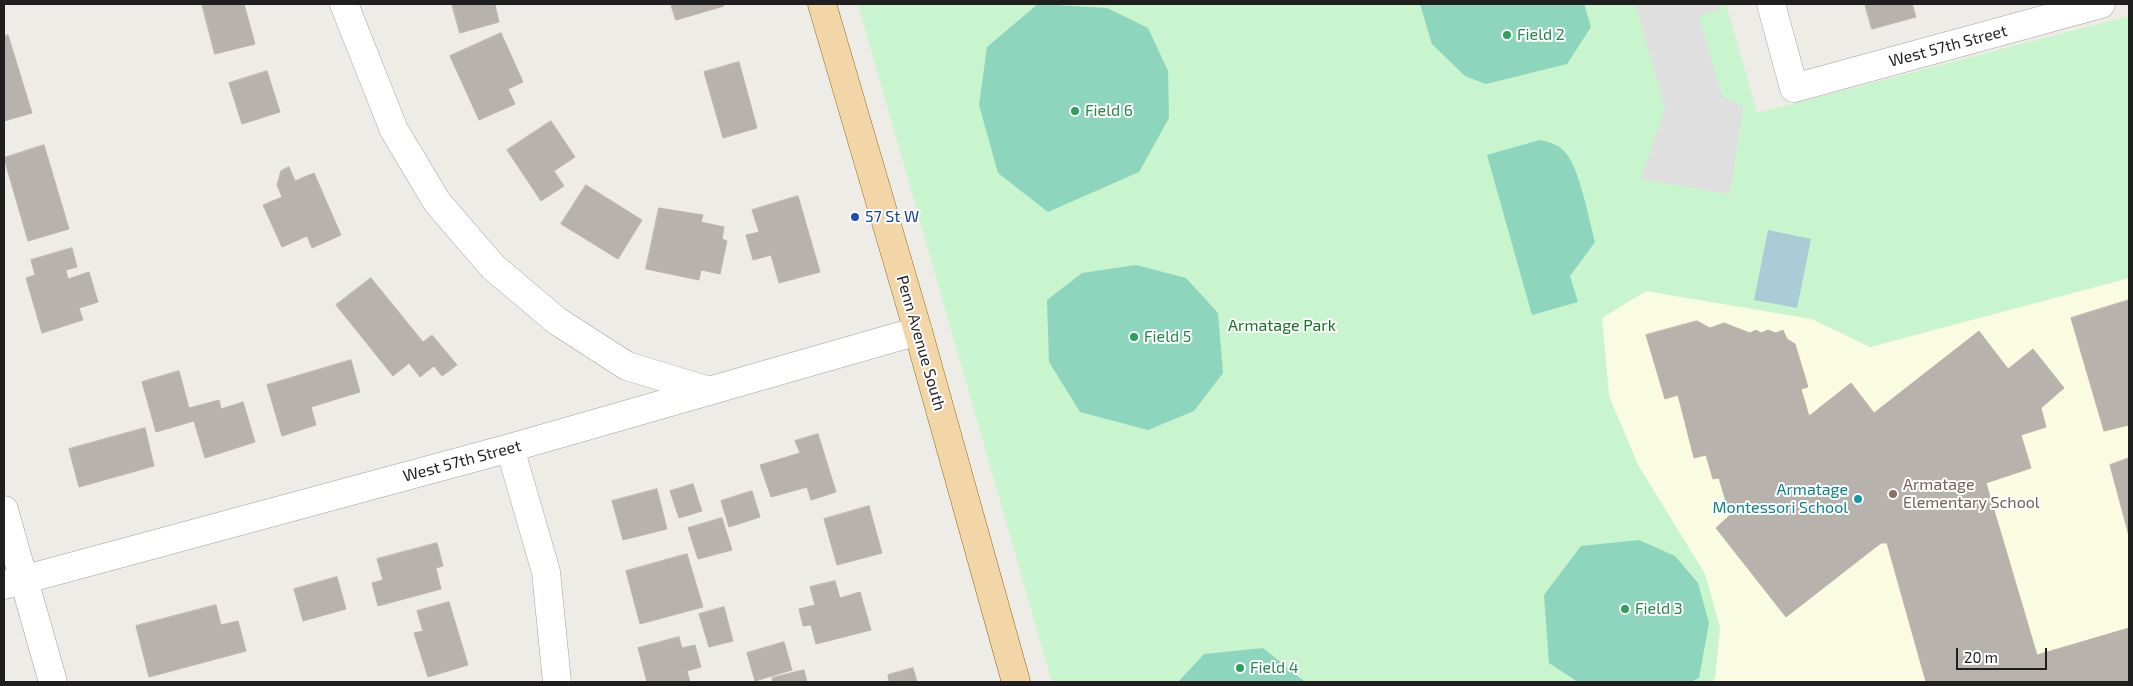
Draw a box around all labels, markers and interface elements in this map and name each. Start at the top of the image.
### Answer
street label: West 57th Street [1887,21,2009,71]
place label: Field 2 [1517,25,1565,45]
marker: Field 2 [1501,29,1513,41]
place label: Field 6 [1085,101,1133,121]
marker: Field 6 [1069,105,1081,117]
place label: 57 St W [865,207,919,227]
marker: 57 St W [849,211,861,223]
street label: Penn Avenue South [892,273,950,413]
park label: Armatage Park [1228,316,1336,336]
place label: Field 5 [1144,327,1191,347]
marker: Field 5 [1128,331,1140,343]
street label: West 57th Street [401,436,523,486]
place label: Armatage Elementary School [1903,475,2040,513]
place label: Armatage Montessori School [1713,480,1848,518]
marker: Armatage Elementary School [1887,488,1899,500]
marker: Armatage Montessori School [1852,493,1864,505]
place label: Field 3 [1635,599,1683,619]
marker: Field 3 [1619,603,1631,615]
scale bar [1958,638,2049,670]
text: 20 m [1964,648,1998,666]
place label: Field 4 [1250,658,1299,678]
marker: Field 4 [1234,662,1246,674]

